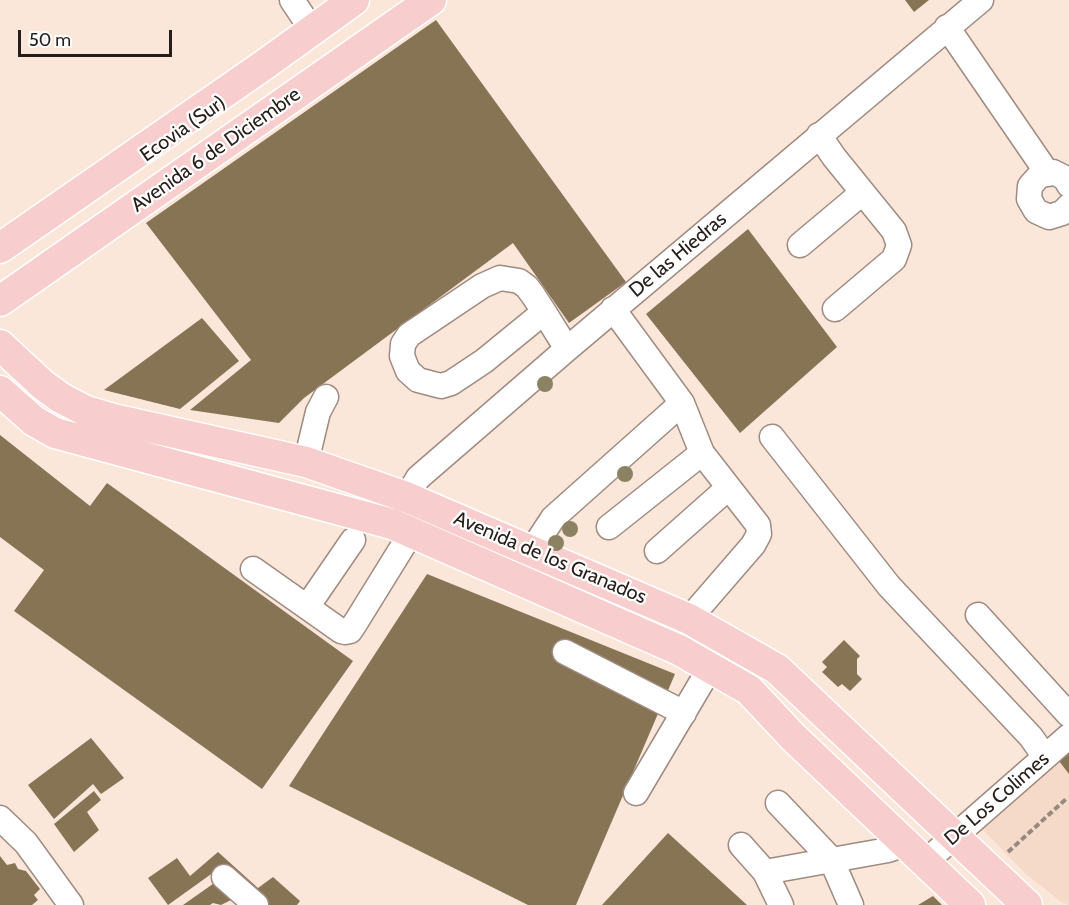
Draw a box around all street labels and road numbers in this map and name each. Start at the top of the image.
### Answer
street label: Avenida 6 de Diciembre [127,83,305,217]
street label: Ecovia (Sur) [136,91,230,167]
street label: De las Hiedras [624,207,732,303]
street label: Avenida de los Granados [450,507,650,609]
street label: De Los Colimes [940,747,1054,851]

